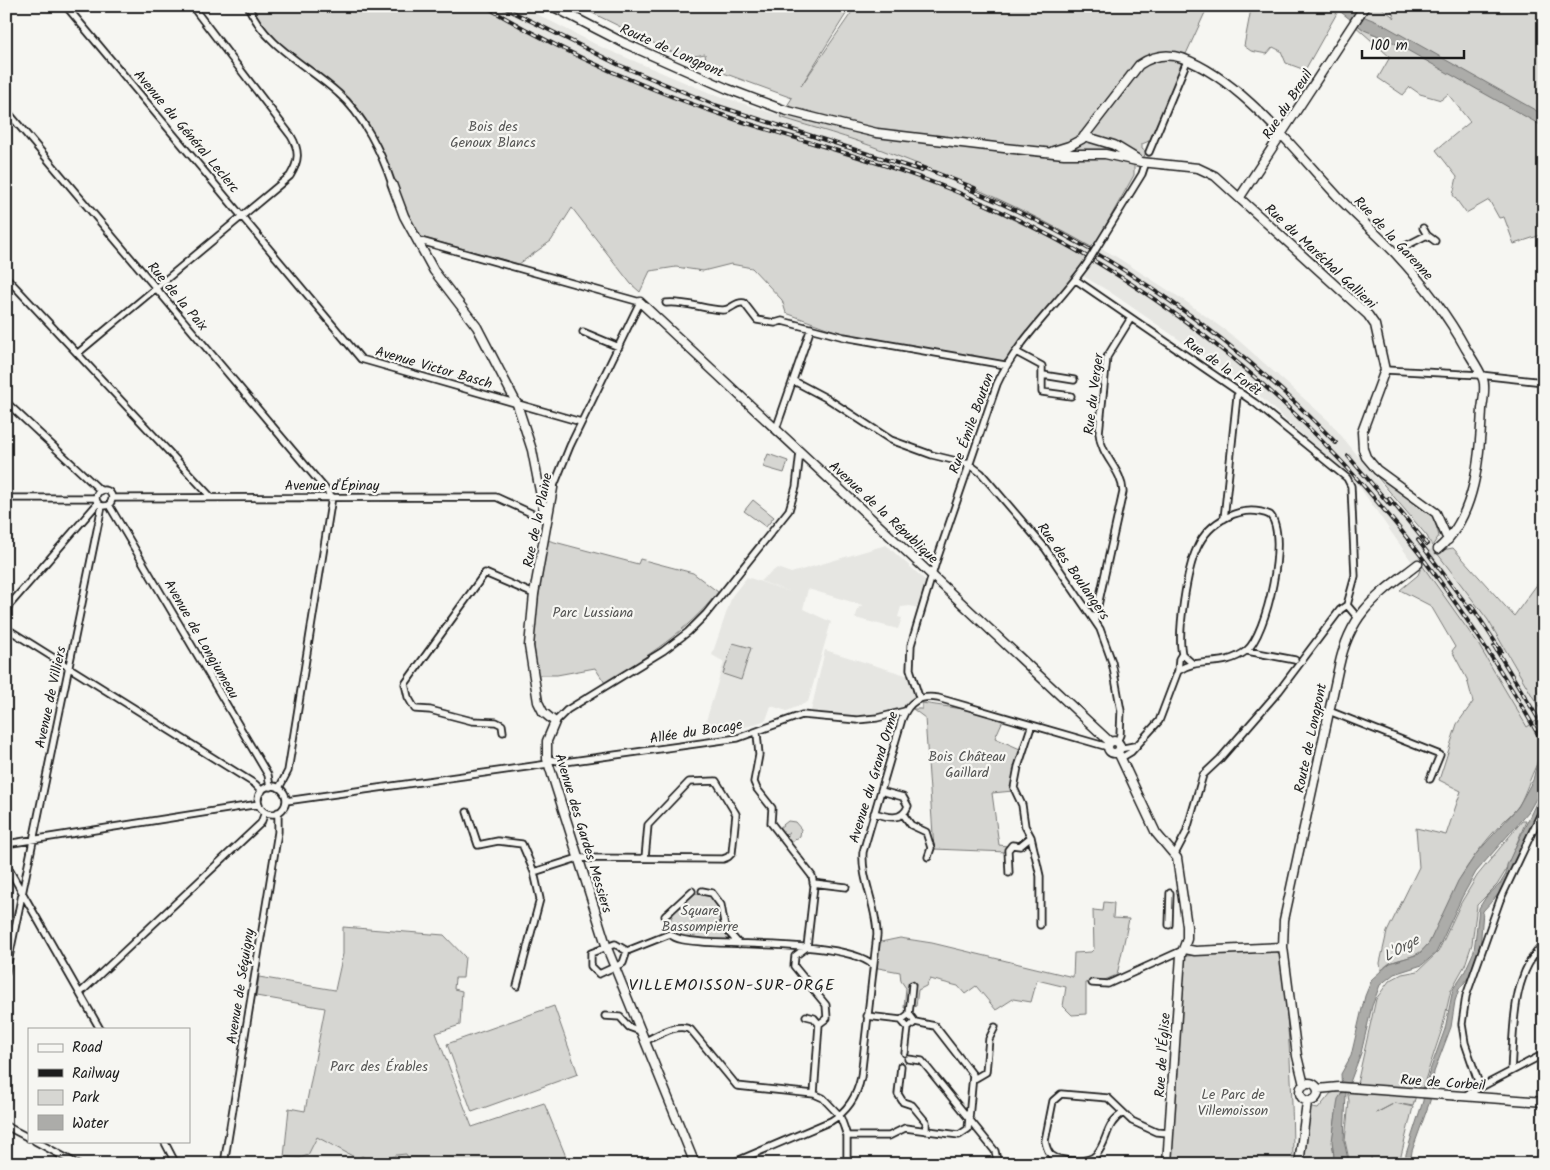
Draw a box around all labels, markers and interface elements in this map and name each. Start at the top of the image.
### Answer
street label: Route de Longpont [616,18,728,84]
scale bar [1362,28,1465,60]
text: 100 m [1370,34,1408,58]
street label: Avenue du Général Leclerc [128,65,245,198]
street label: Rue du Breuil [1257,65,1319,144]
park label: Bois des Genoux Blancs [450,116,536,154]
street label: Rue de la Garenne [1348,191,1439,286]
street label: Rue du Maréchal Gallieni [1259,199,1382,315]
street label: Rue de la Paix [142,257,214,337]
street label: Rue de la Forêt [1179,332,1267,402]
street label: Avenue Victor Basch [373,341,495,395]
street label: Rue du Verger [1078,351,1110,436]
street label: Rue Émile Bouton [943,370,1000,477]
street label: Avenue de la République [824,456,944,570]
street label: Rue de la Plaine [517,470,559,569]
street label: Avenue d'Épinay [285,475,380,497]
street label: Rue des Boulangers [1031,518,1115,625]
street label: Avenue de Longjumeau [158,576,245,704]
park label: Parc Lussiana [553,602,633,624]
street label: Avenue de Villiers [29,644,73,750]
street label: Route de Longpont [1289,681,1333,795]
street label: Avenue du Grand Orme [843,708,905,846]
street label: Allée du Bocage [648,714,745,750]
park label: Bois Château Gaillard [928,746,1006,784]
street label: Avenue des Gardes Messiers [548,751,618,916]
park label: Square Bassompierre [662,900,739,938]
street label: Avenue de Séquigny [221,926,261,1046]
water label: L'Orge [1379,928,1425,969]
district label: VILLEMOISSON-SUR-ORGE [629,973,835,998]
street label: Rue de l'Église [1149,1011,1177,1098]
legend [28,1028,190,1142]
text: Road [72,1036,103,1060]
park label: Parc des Érables [330,1056,428,1078]
text: Railway [72,1062,120,1086]
street label: Rue de Corbeil [1400,1069,1487,1097]
park label: Le Parc de Villemoisson [1198,1084,1268,1122]
text: Park [72,1086,100,1110]
text: Water [72,1112,109,1136]

